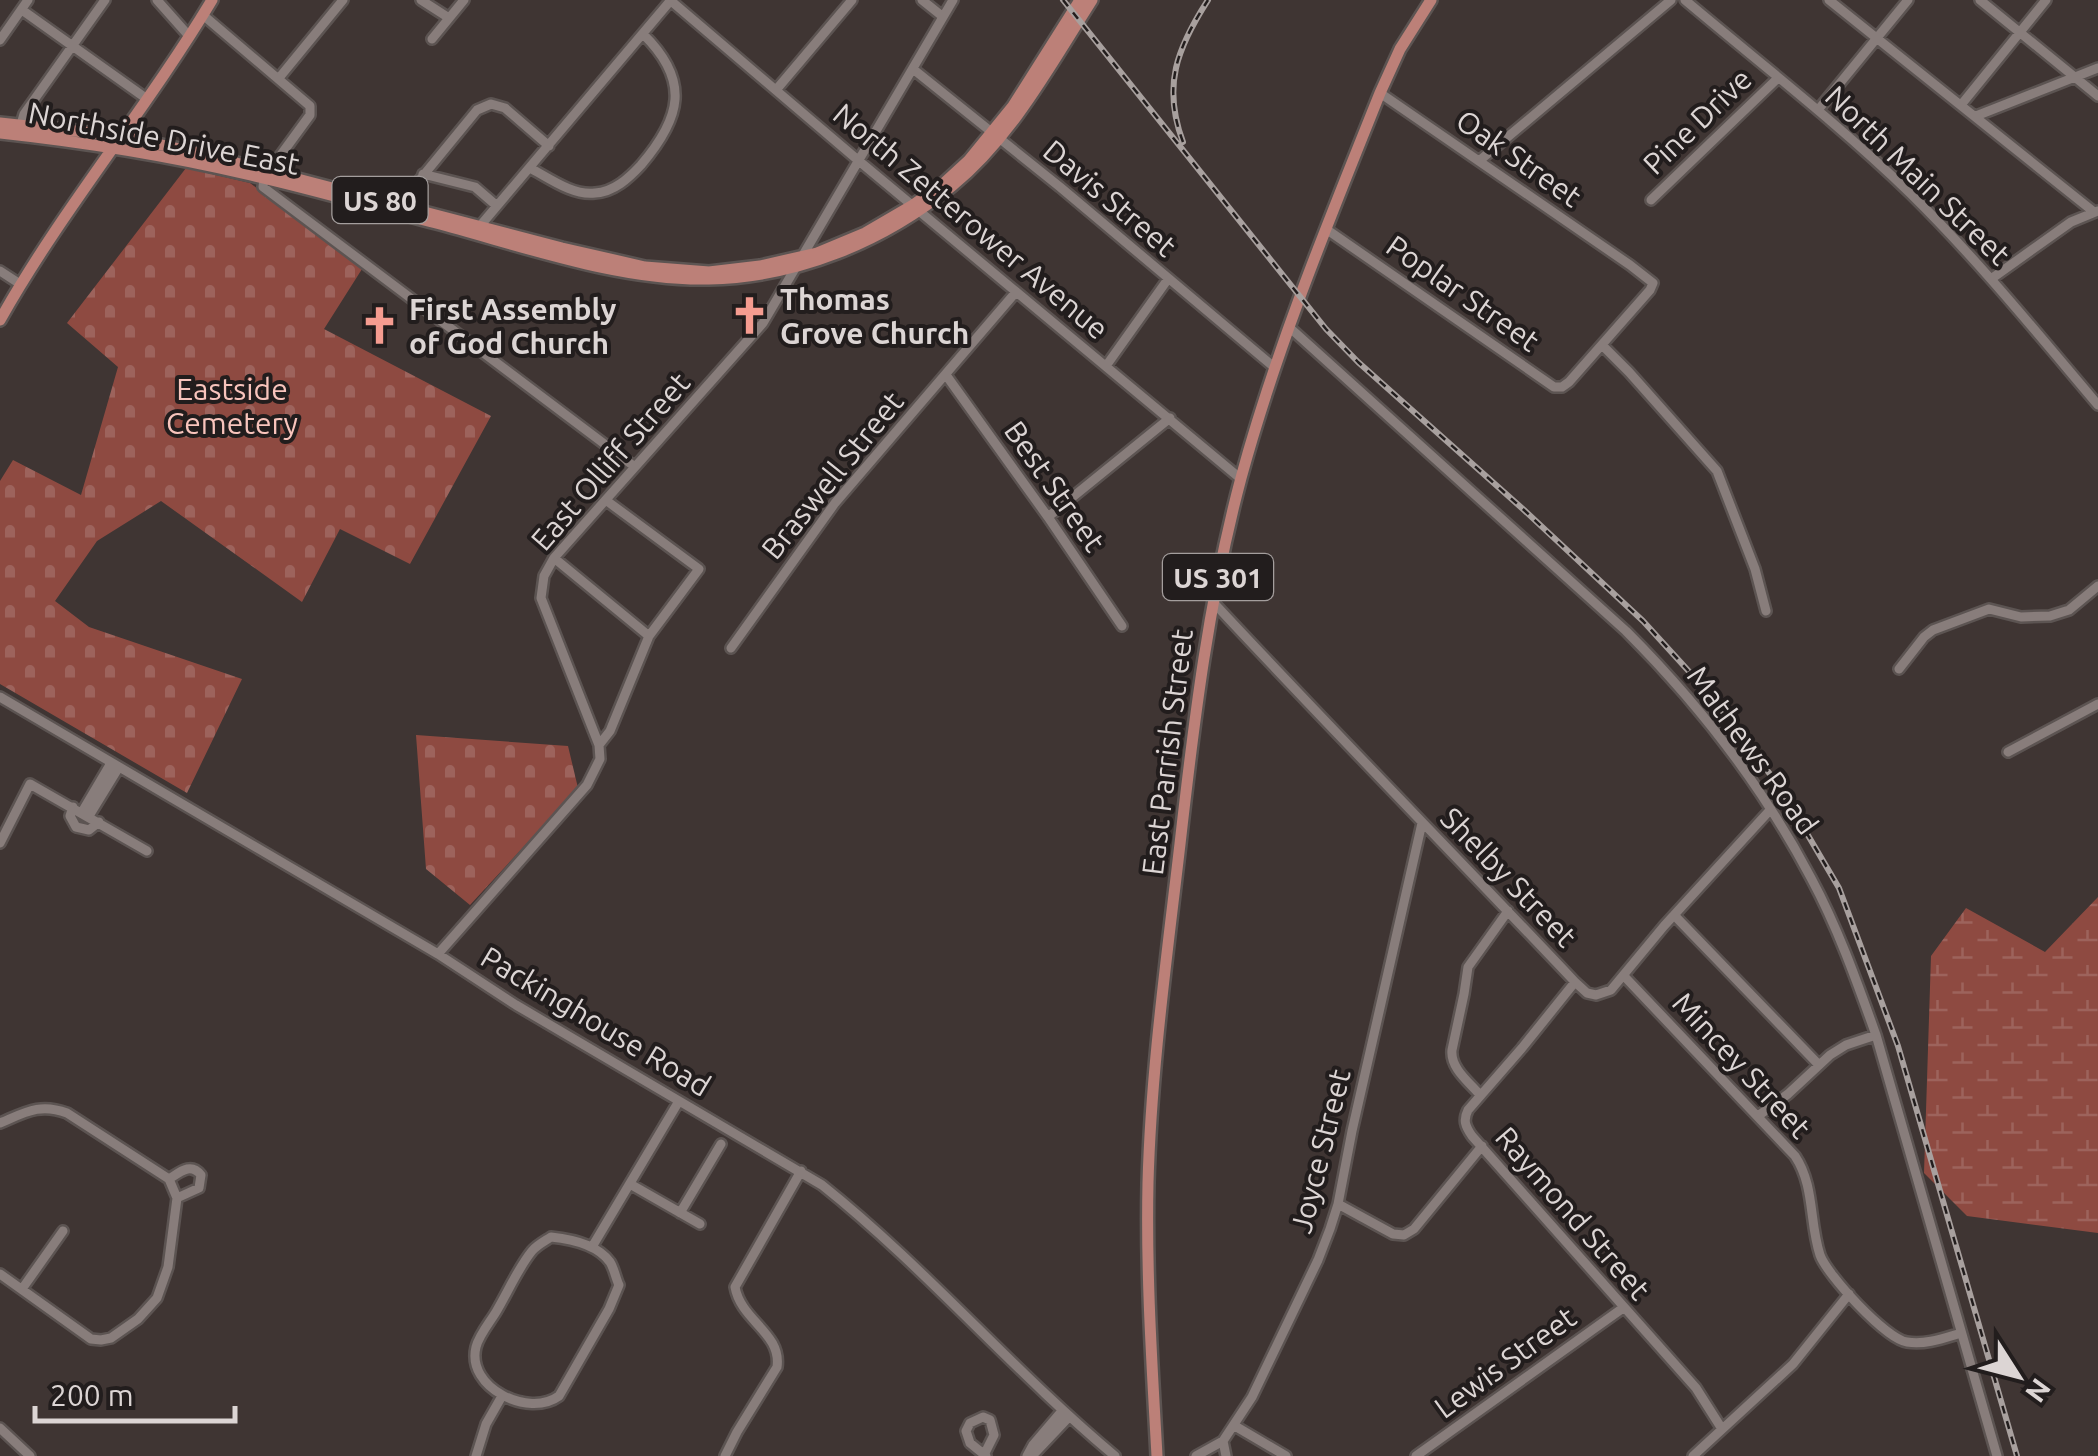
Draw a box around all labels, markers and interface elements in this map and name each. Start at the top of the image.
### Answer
street label: Pine Drive [1636,61,1758,181]
street label: North Main Street [1819,78,2017,272]
street label: Northside Drive East [26,95,303,181]
street label: North Zetterower Avenue [827,96,1115,346]
street label: Oak Street [1450,103,1588,213]
street label: Davis Street [1037,133,1183,263]
road number: US 80 [332,177,428,223]
street label: Poplar Street [1380,228,1546,358]
place label: Thomas Grove Church [780,282,969,350]
place label: First Assembly of God Church [409,292,616,360]
church icon: Thomas Grove Church [729,295,771,337]
church icon: First Assembly of God Church [358,305,400,347]
street label: East Olliff Street [524,365,696,557]
park label: Eastside Cemetery [166,372,298,440]
street label: Braswell Street [754,384,910,565]
street label: Best Street [998,414,1112,558]
road number: US 301 [1163,554,1273,600]
street label: East Parrish Street [1135,627,1199,877]
street label: Mathews Road [1681,659,1825,841]
street label: Shelby Street [1434,801,1584,954]
street label: Packinghouse Road [475,939,717,1103]
street label: Mincey Street [1666,985,1818,1145]
street label: Joyce Street [1283,1065,1357,1236]
street label: Raymond Street [1489,1120,1657,1306]
street label: Lewis Street [1428,1299,1582,1425]
north arrow [1968,1326,2068,1426]
scale bar [35,1361,235,1423]
text: N [2020,1373,2057,1409]
text: 200 m [50,1378,134,1412]

